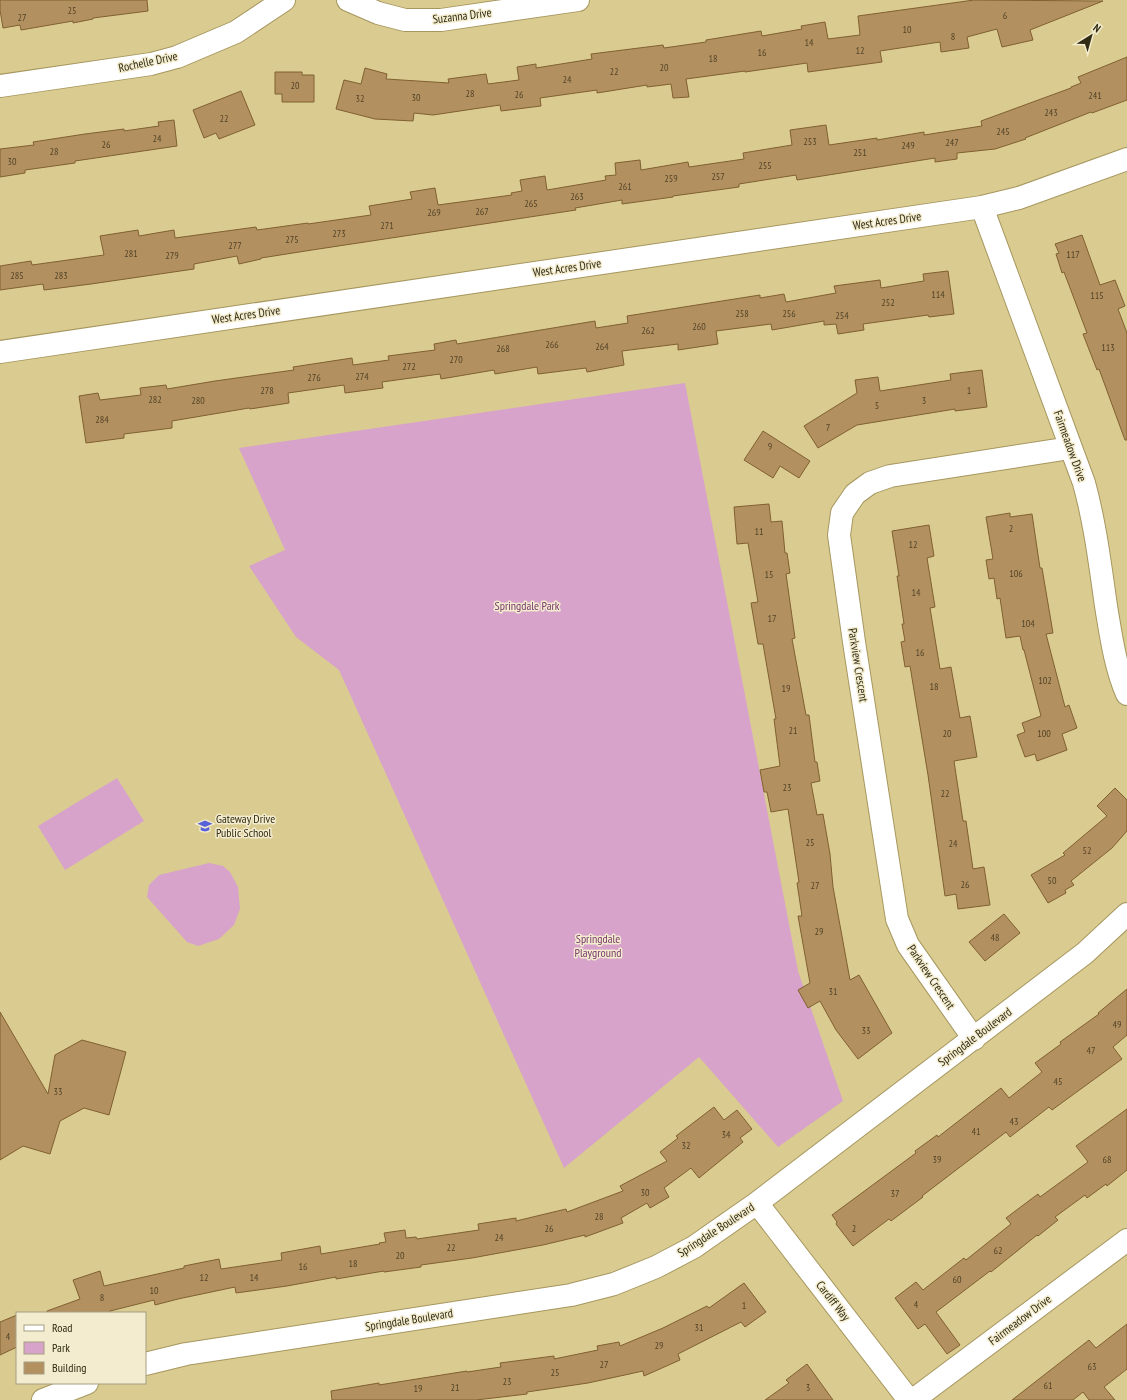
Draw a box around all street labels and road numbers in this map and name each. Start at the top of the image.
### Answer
street label: Suzanna Drive [432,4,492,27]
street label: Rochelle Drive [117,48,179,75]
street label: West Acres Drive [852,208,922,233]
street label: West Acres Drive [532,255,602,280]
street label: West Acres Drive [211,302,281,327]
street label: Fairmeadow Drive [1051,408,1090,484]
street label: Parkview Crescent [845,627,872,704]
street label: Parkview Crescent [904,942,959,1012]
street label: Springdale Boulevard [935,1004,1015,1069]
street label: Springdale Boulevard [675,1199,757,1260]
street label: Cardiff Way [813,1278,854,1324]
street label: Fairmeadow Drive [985,1291,1054,1348]
street label: Springdale Boulevard [364,1305,454,1334]

